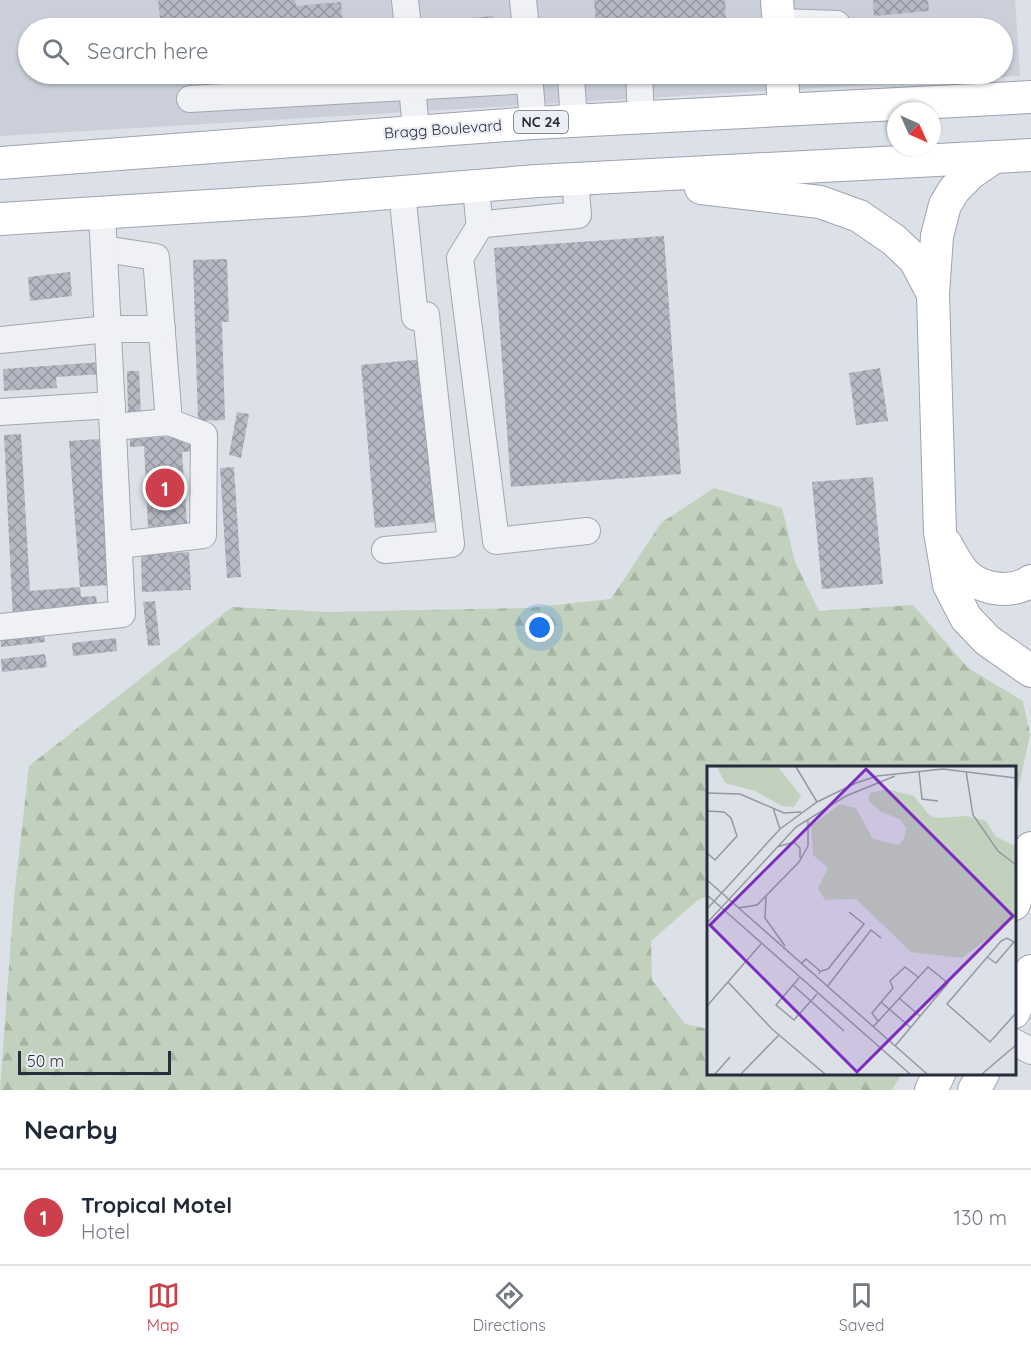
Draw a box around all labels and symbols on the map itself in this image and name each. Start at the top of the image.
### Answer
north arrow [887,102,941,156]
road number: NC 24 [514,111,568,133]
street label: Bragg Boulevard [384,115,502,143]
pin: 1 [146,466,184,510]
your location [525,613,554,642]
inset map [707,766,1016,1075]
scale bar [18,1048,171,1076]

